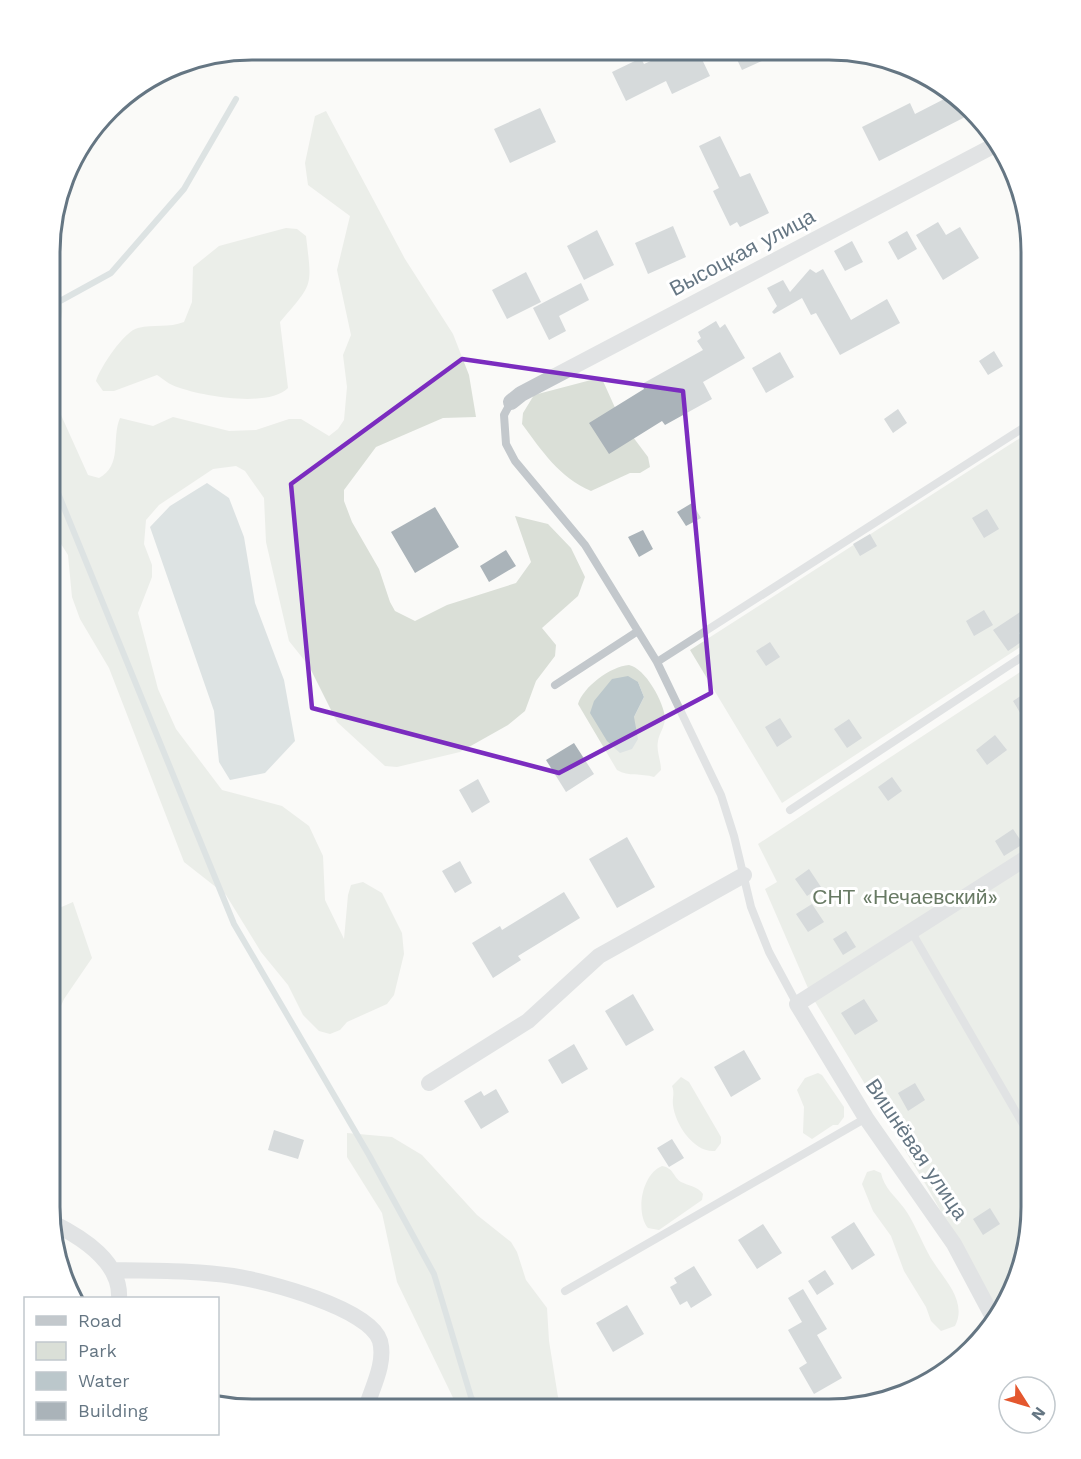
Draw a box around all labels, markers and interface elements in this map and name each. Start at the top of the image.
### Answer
street label: Высоцкая улица [665,203,819,301]
park label: СНТ «Нечаевский» [812,884,998,909]
street label: Вишнёвая улица [861,1074,974,1225]
legend [24,1297,219,1435]
text: Road [78,1310,122,1331]
text: Park [78,1340,117,1361]
text: Water [78,1370,130,1391]
north arrow [997,1375,1057,1435]
text: Building [78,1400,148,1421]
text: N [1027,1403,1050,1424]

